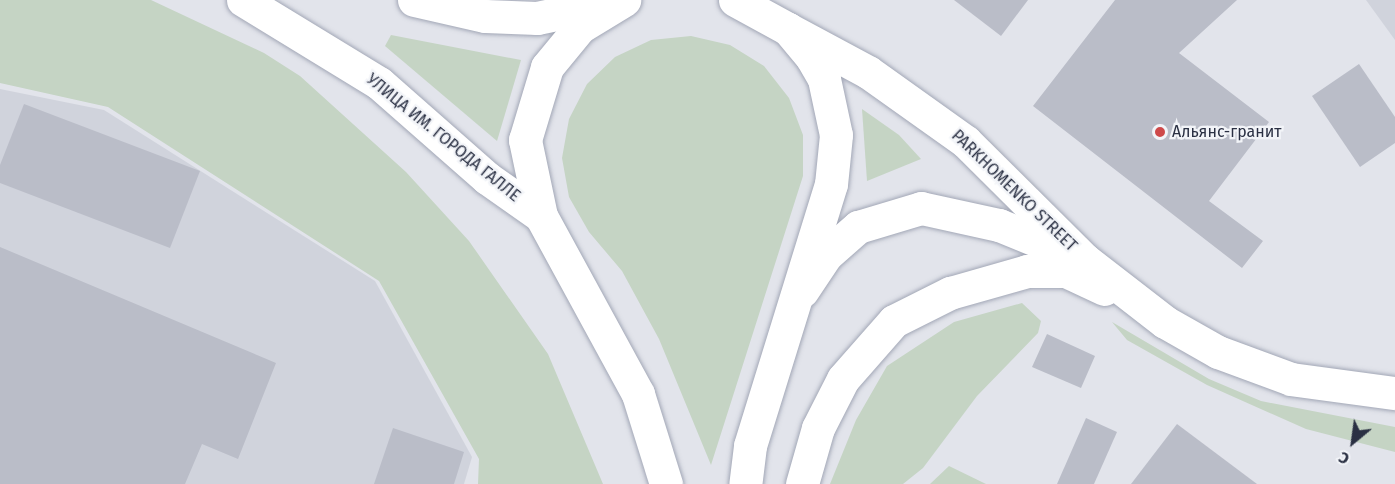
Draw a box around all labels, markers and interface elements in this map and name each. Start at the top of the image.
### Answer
street label: УЛИЦА ИМ. ГОРОДА ГАЛЛЕ [362,70,524,206]
place label: Альянс-гранит [1172,122,1282,142]
marker: Альянс-гранит [1153,125,1167,139]
street label: PARKHOMENKO STREET [947,126,1081,256]
north arrow [1323,412,1383,472]
text: С [1335,448,1353,469]

